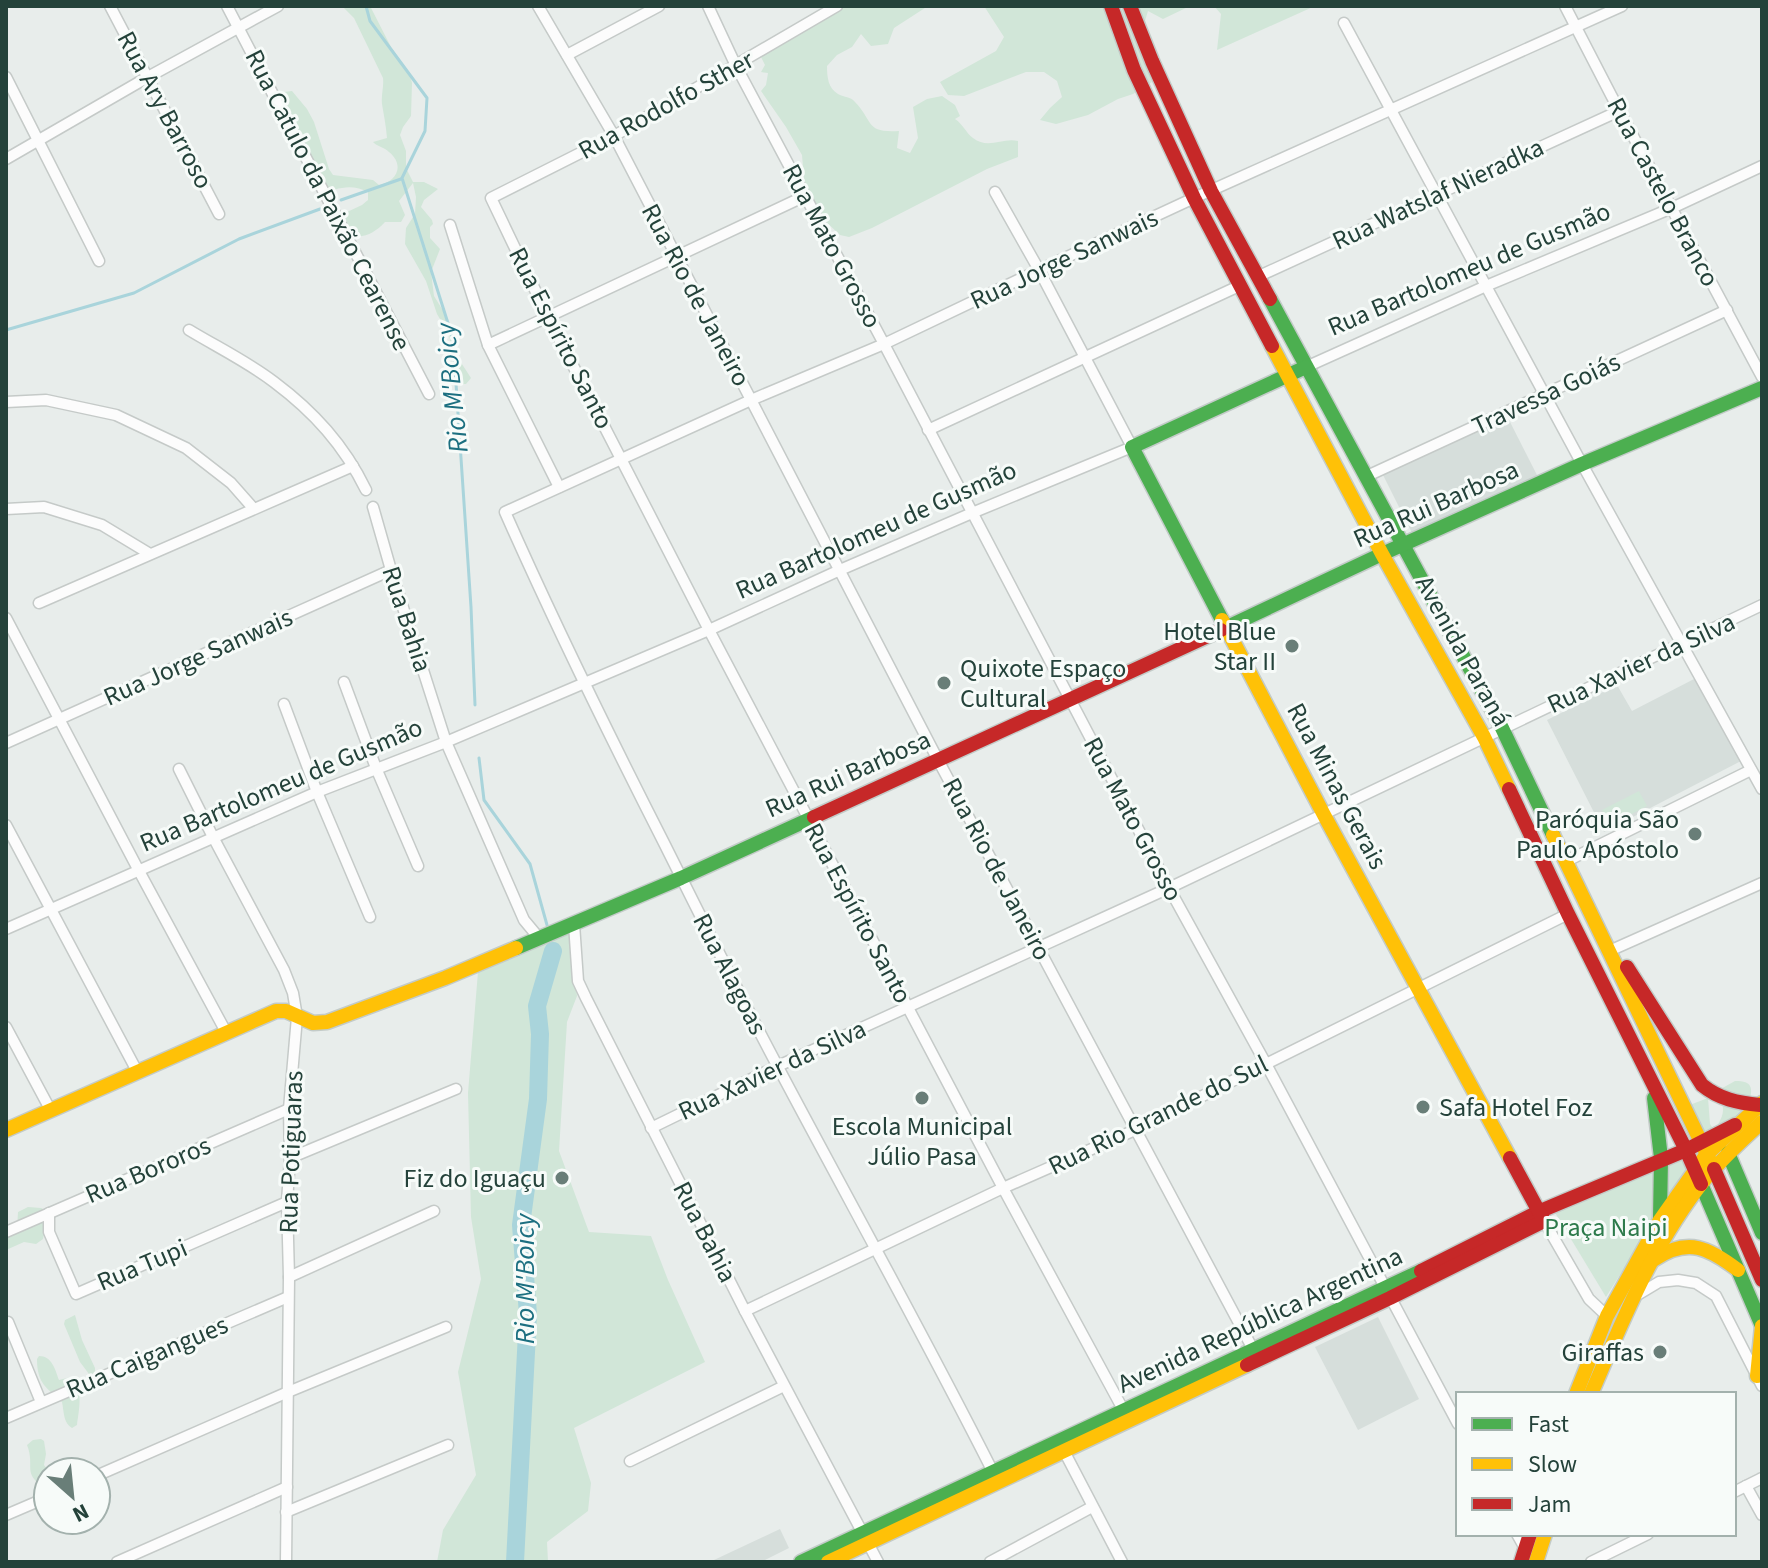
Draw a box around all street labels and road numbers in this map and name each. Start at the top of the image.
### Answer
street label: Rua Ary Barroso [108,25,222,195]
street label: Rua Rodolfo Sther [571,41,761,169]
street label: Rua Catulo da Paixão Cearense [236,43,420,357]
street label: Rua Castelo Branco [1598,91,1728,293]
street label: Rua Watslaf Nieradka [1326,129,1550,259]
street label: Rua Mato Grosso [773,157,891,335]
street label: Rua Bartolomeu de Gusmão [1322,193,1616,345]
street label: Rua Rio de Janeiro [632,197,760,393]
street label: Rua Jorge Sanwais [964,199,1164,319]
street label: Rua Espírito Santo [499,241,623,435]
street label: Travessa Goiás [1466,343,1626,445]
street label: Rua Bartolomeu de Gusmão [730,451,1022,609]
street label: Rua Rui Barbosa [1347,451,1525,557]
street label: Rua Bahia [373,561,441,677]
street label: Avenida Paraná [1406,569,1520,733]
street label: Rua Jorge Sanwais [98,599,299,715]
street label: Rua Xavier da Silva [1541,603,1741,723]
street label: Rua Minas Gerais [1278,696,1397,876]
street label: Rua Bartolomeu de Gusmão [134,709,428,861]
street label: Rua Rui Barbosa [759,721,937,827]
street label: Rua Mato Grosso [1074,730,1192,908]
street label: Rua Rio de Janeiro [933,771,1061,967]
street label: Rua Espírito Santo [795,816,921,1010]
street label: Rua Alagoas [684,907,776,1041]
street label: Rua Xavier da Silva [672,1010,872,1130]
street label: Rua Rio Grande do Sul [1042,1046,1274,1184]
street label: Rua Potiguaras [270,1070,312,1234]
street label: Rua Bororos [79,1127,217,1213]
street label: Rua Bahia [664,1175,746,1289]
street label: Rua Tupi [91,1229,193,1301]
street label: Avenida República Argentina [1111,1238,1409,1402]
street label: Rua Caigangues [60,1306,234,1408]

